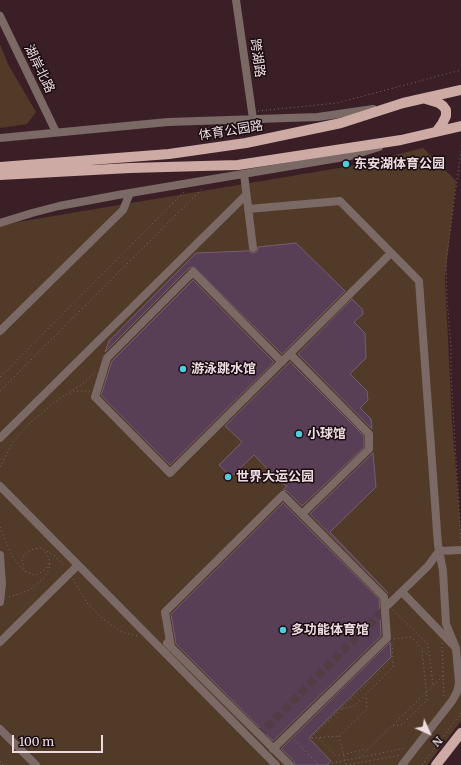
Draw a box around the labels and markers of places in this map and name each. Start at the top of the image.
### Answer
place label: 东安湖体育公园 [354,156,445,172]
marker: 东安湖体育公园 [341,159,351,169]
place label: 游泳跳水馆 [191,361,256,377]
marker: 游泳跳水馆 [178,364,188,374]
place label: 小球馆 [307,426,346,442]
marker: 小球馆 [294,429,304,439]
place label: 世界大运公园 [236,469,314,485]
marker: 世界大运公园 [223,472,233,482]
place label: 多功能体育馆 [291,622,369,638]
marker: 多功能体育馆 [278,625,288,635]

